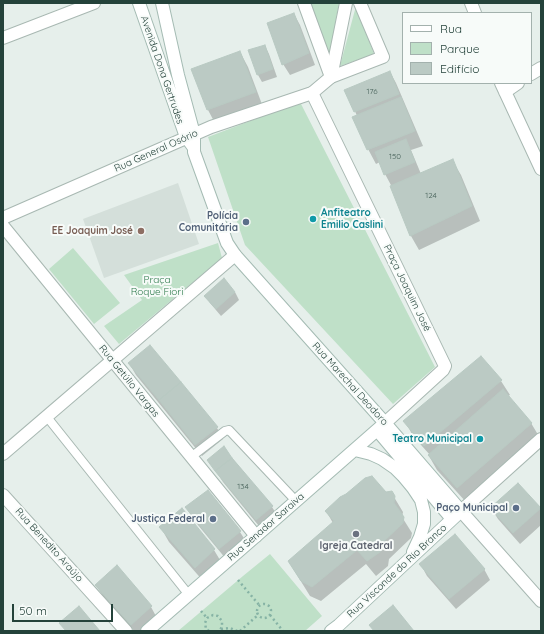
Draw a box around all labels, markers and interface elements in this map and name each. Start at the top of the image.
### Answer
legend [402,12,532,84]
street label: Avenida Dona Gertrudes [138,14,186,126]
text: Rua [440,21,462,36]
text: Parque [440,41,480,56]
text: Edifício [440,61,480,76]
house number: 176 [366,87,378,97]
street label: Rua General Osório [112,127,200,175]
house number: 150 [389,152,401,162]
house number: 124 [425,191,437,201]
place label: Anfiteatro Emilio Caslini [321,207,383,230]
place label: Polícia Comunitária [179,210,238,234]
marker: Anfiteatro Emilio Caslini [308,214,318,224]
marker: Polícia Comunitária [241,217,251,227]
place label: EE Joaquim José [52,225,133,237]
marker: EE Joaquim José [136,226,146,236]
street label: Praça Joaquim José [381,243,433,333]
park label: Praça Roque Fiori [131,274,183,298]
street label: Rua Marechal Deodoro [310,340,390,428]
street label: Rua Getúlio Vargas [96,343,162,419]
place label: Teatro Municipal [392,433,472,445]
marker: Teatro Municipal [475,434,485,444]
house number: 134 [237,482,249,492]
street label: Rua Senador Saraiva [225,490,307,564]
place label: Paço Municipal [436,502,508,514]
marker: Paço Municipal [511,503,521,513]
street label: Rua Benedito Araújo [13,505,85,585]
place label: Justiça Federal [131,513,205,525]
marker: Justiça Federal [208,514,218,524]
street label: Rua Visconde do Rio Branco [345,522,449,620]
marker: Igreja Catedral [351,529,361,539]
place label: Igreja Catedral [320,540,392,552]
scale bar [14,596,115,622]
text: 50 m [19,603,47,618]

